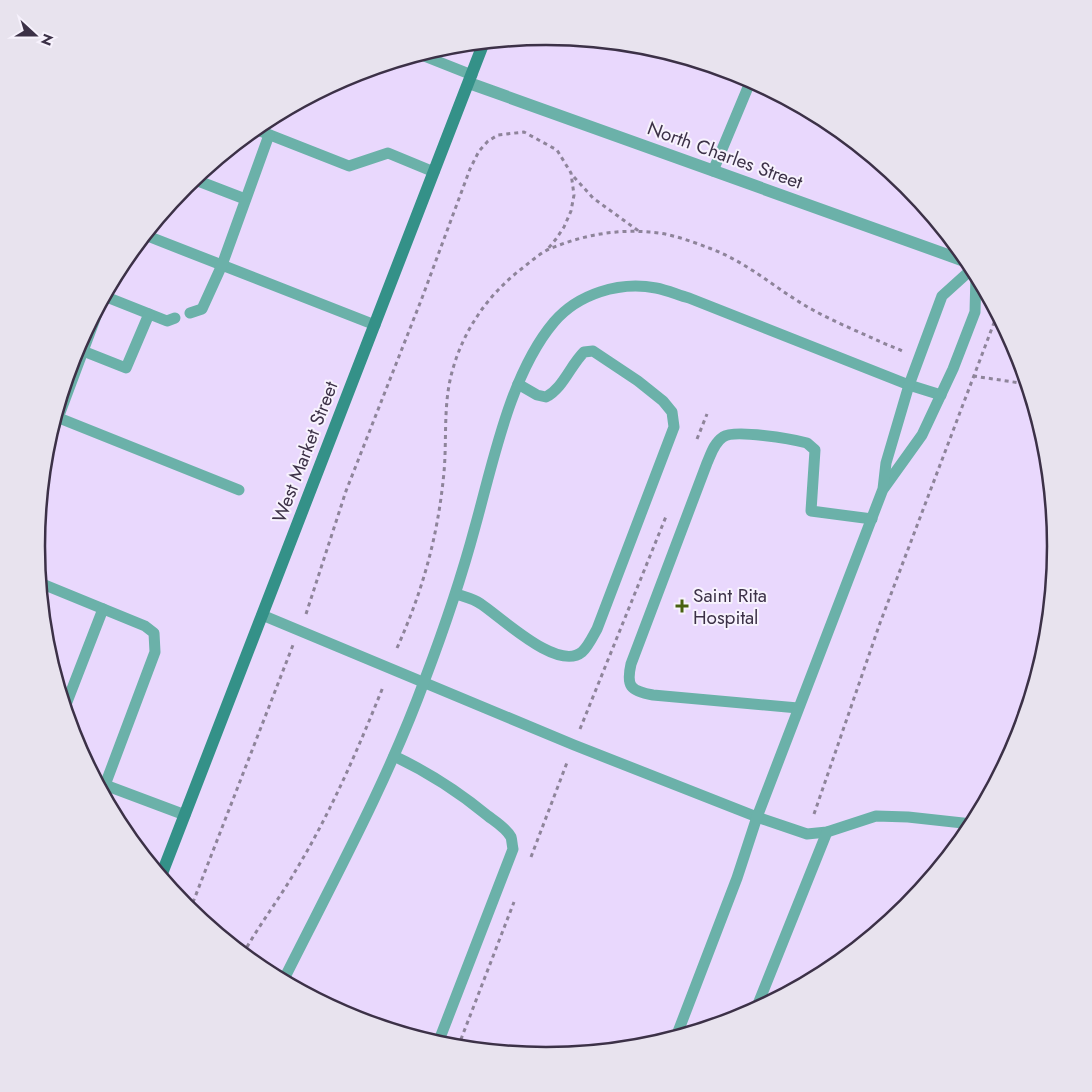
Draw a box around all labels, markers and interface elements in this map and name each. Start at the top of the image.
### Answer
north arrow [10,10,60,60]
text: N [36,31,58,48]
street label: North Charles Street [644,114,807,196]
street label: West Market Street [266,377,345,527]
place label: Saint Rita Hospital [693,582,767,631]
marker: Saint Rita Hospital [675,599,689,613]

